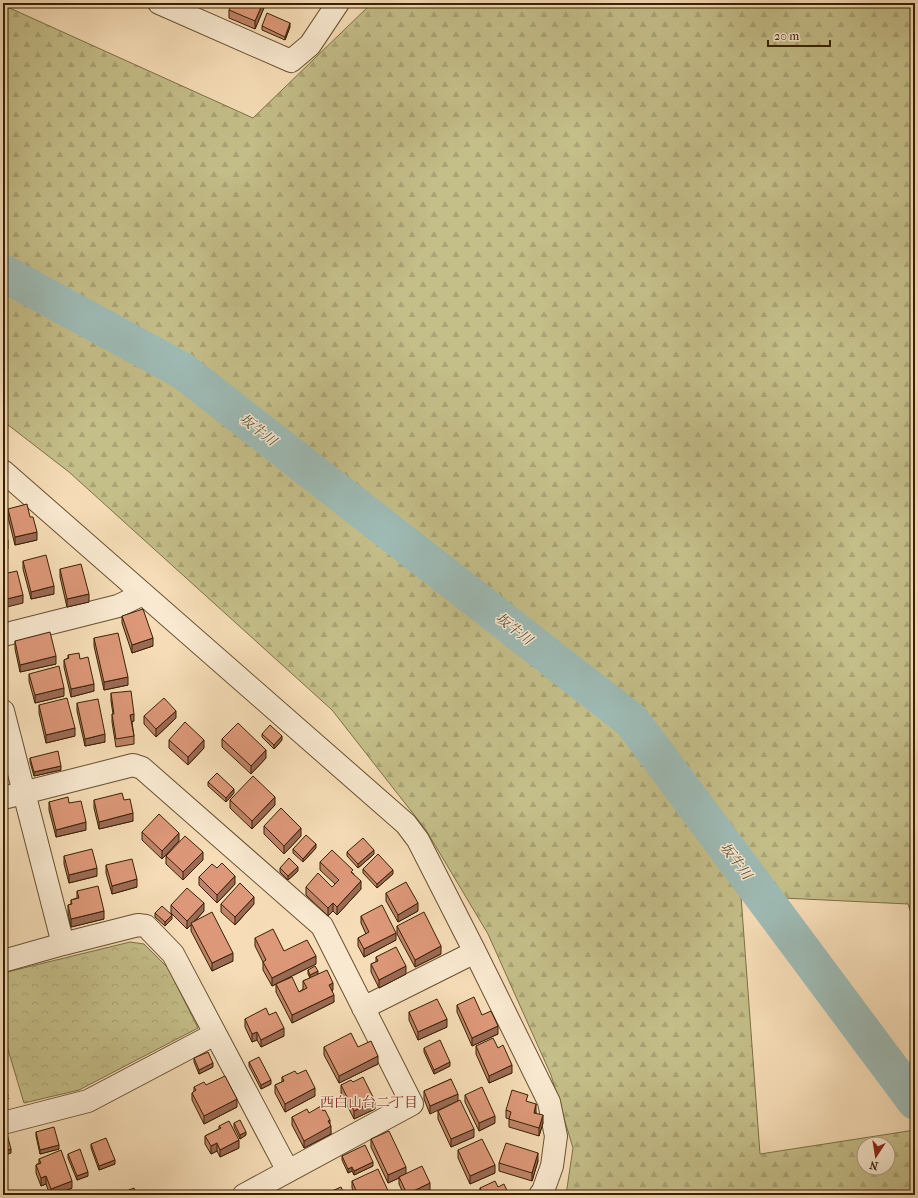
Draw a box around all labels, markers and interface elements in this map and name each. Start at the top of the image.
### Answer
scale bar [768,22,830,48]
text: 20 m [774,29,799,43]
water label: 坂牛川 [236,410,281,451]
water label: 坂牛川 [492,609,537,650]
water label: 坂牛川 [717,839,757,884]
district label: 西白山台二丁目 [320,1094,418,1111]
north arrow [856,1136,896,1176]
text: N [868,1158,879,1173]

